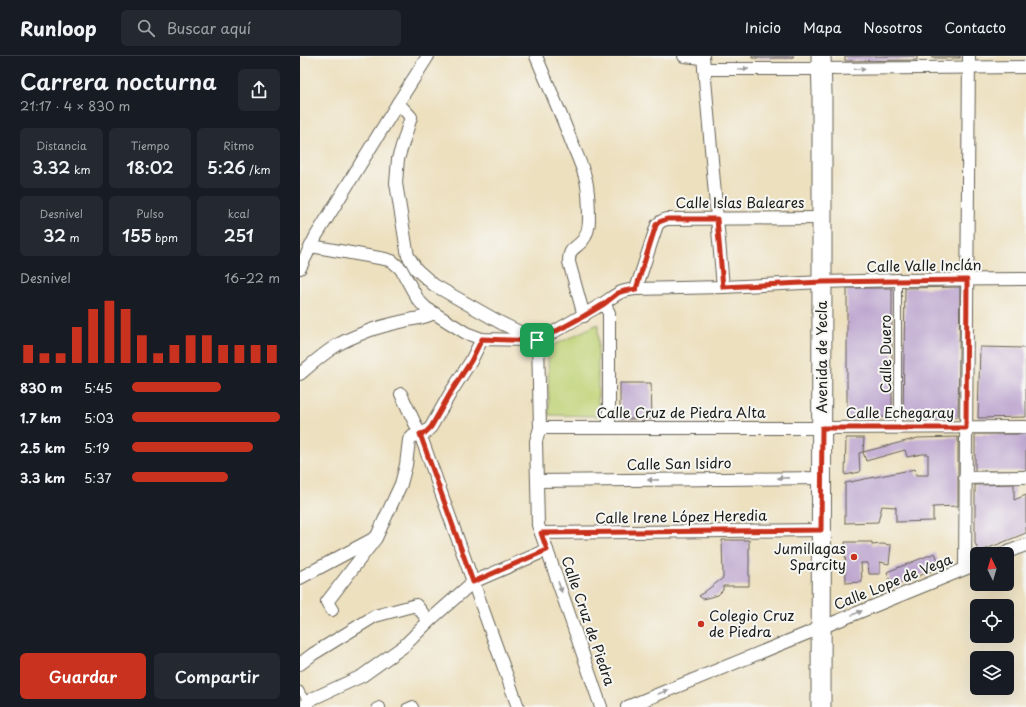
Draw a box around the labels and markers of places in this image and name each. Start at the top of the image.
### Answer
pin [520,323,554,357]
place label: Jumillagas Sparcity [774,538,846,575]
marker: Jumillagas Sparcity [849,552,859,562]
place label: Colegio Cruz de Piedra [709,605,794,642]
marker: Colegio Cruz de Piedra [696,619,706,629]

